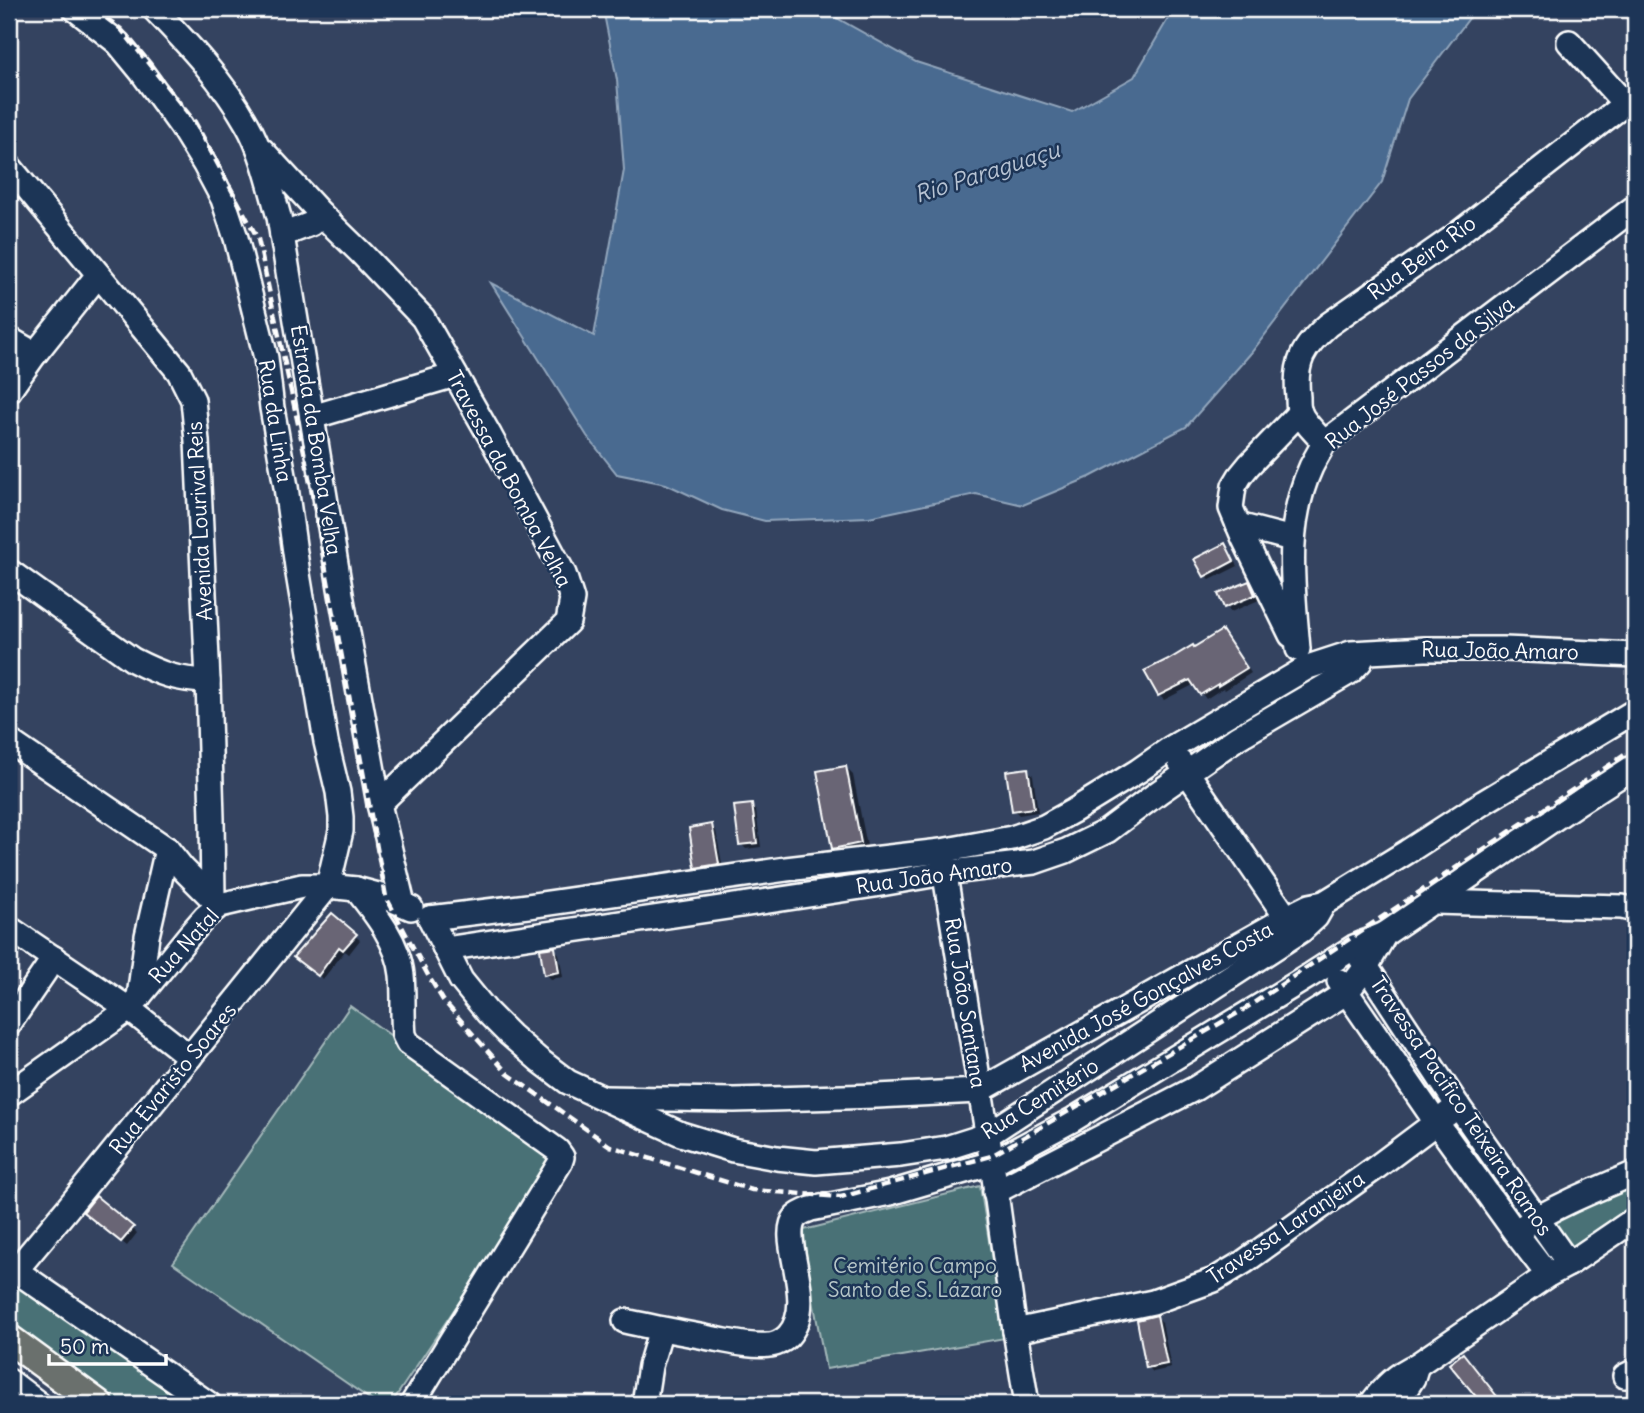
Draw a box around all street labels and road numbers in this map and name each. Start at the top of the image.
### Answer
street label: Rua Beira Rio [1362,209,1481,306]
street label: Rua José Passos da Silva [1320,290,1520,455]
street label: Estrada da Bomba Velha [285,323,348,557]
street label: Rua da Linha [252,358,299,484]
street label: Travessa da Bomba Velha [441,366,578,592]
street label: Avenida Lourival Reis [181,421,218,622]
street label: Rua João Amaro [1421,636,1579,665]
street label: Rua João Amaro [854,851,1014,900]
street label: Rua Natal [143,902,225,989]
street label: Avenida José Gonçalves Costa [1014,915,1277,1078]
street label: Rua João Santana [939,916,992,1090]
street label: Travessa Pacifico Teixeira Ramos [1364,971,1559,1241]
street label: Rua Evaristo Soares [103,997,242,1160]
street label: Rua Cemitério [976,1052,1103,1145]
street label: Travessa Laranjeira [1202,1165,1370,1290]

